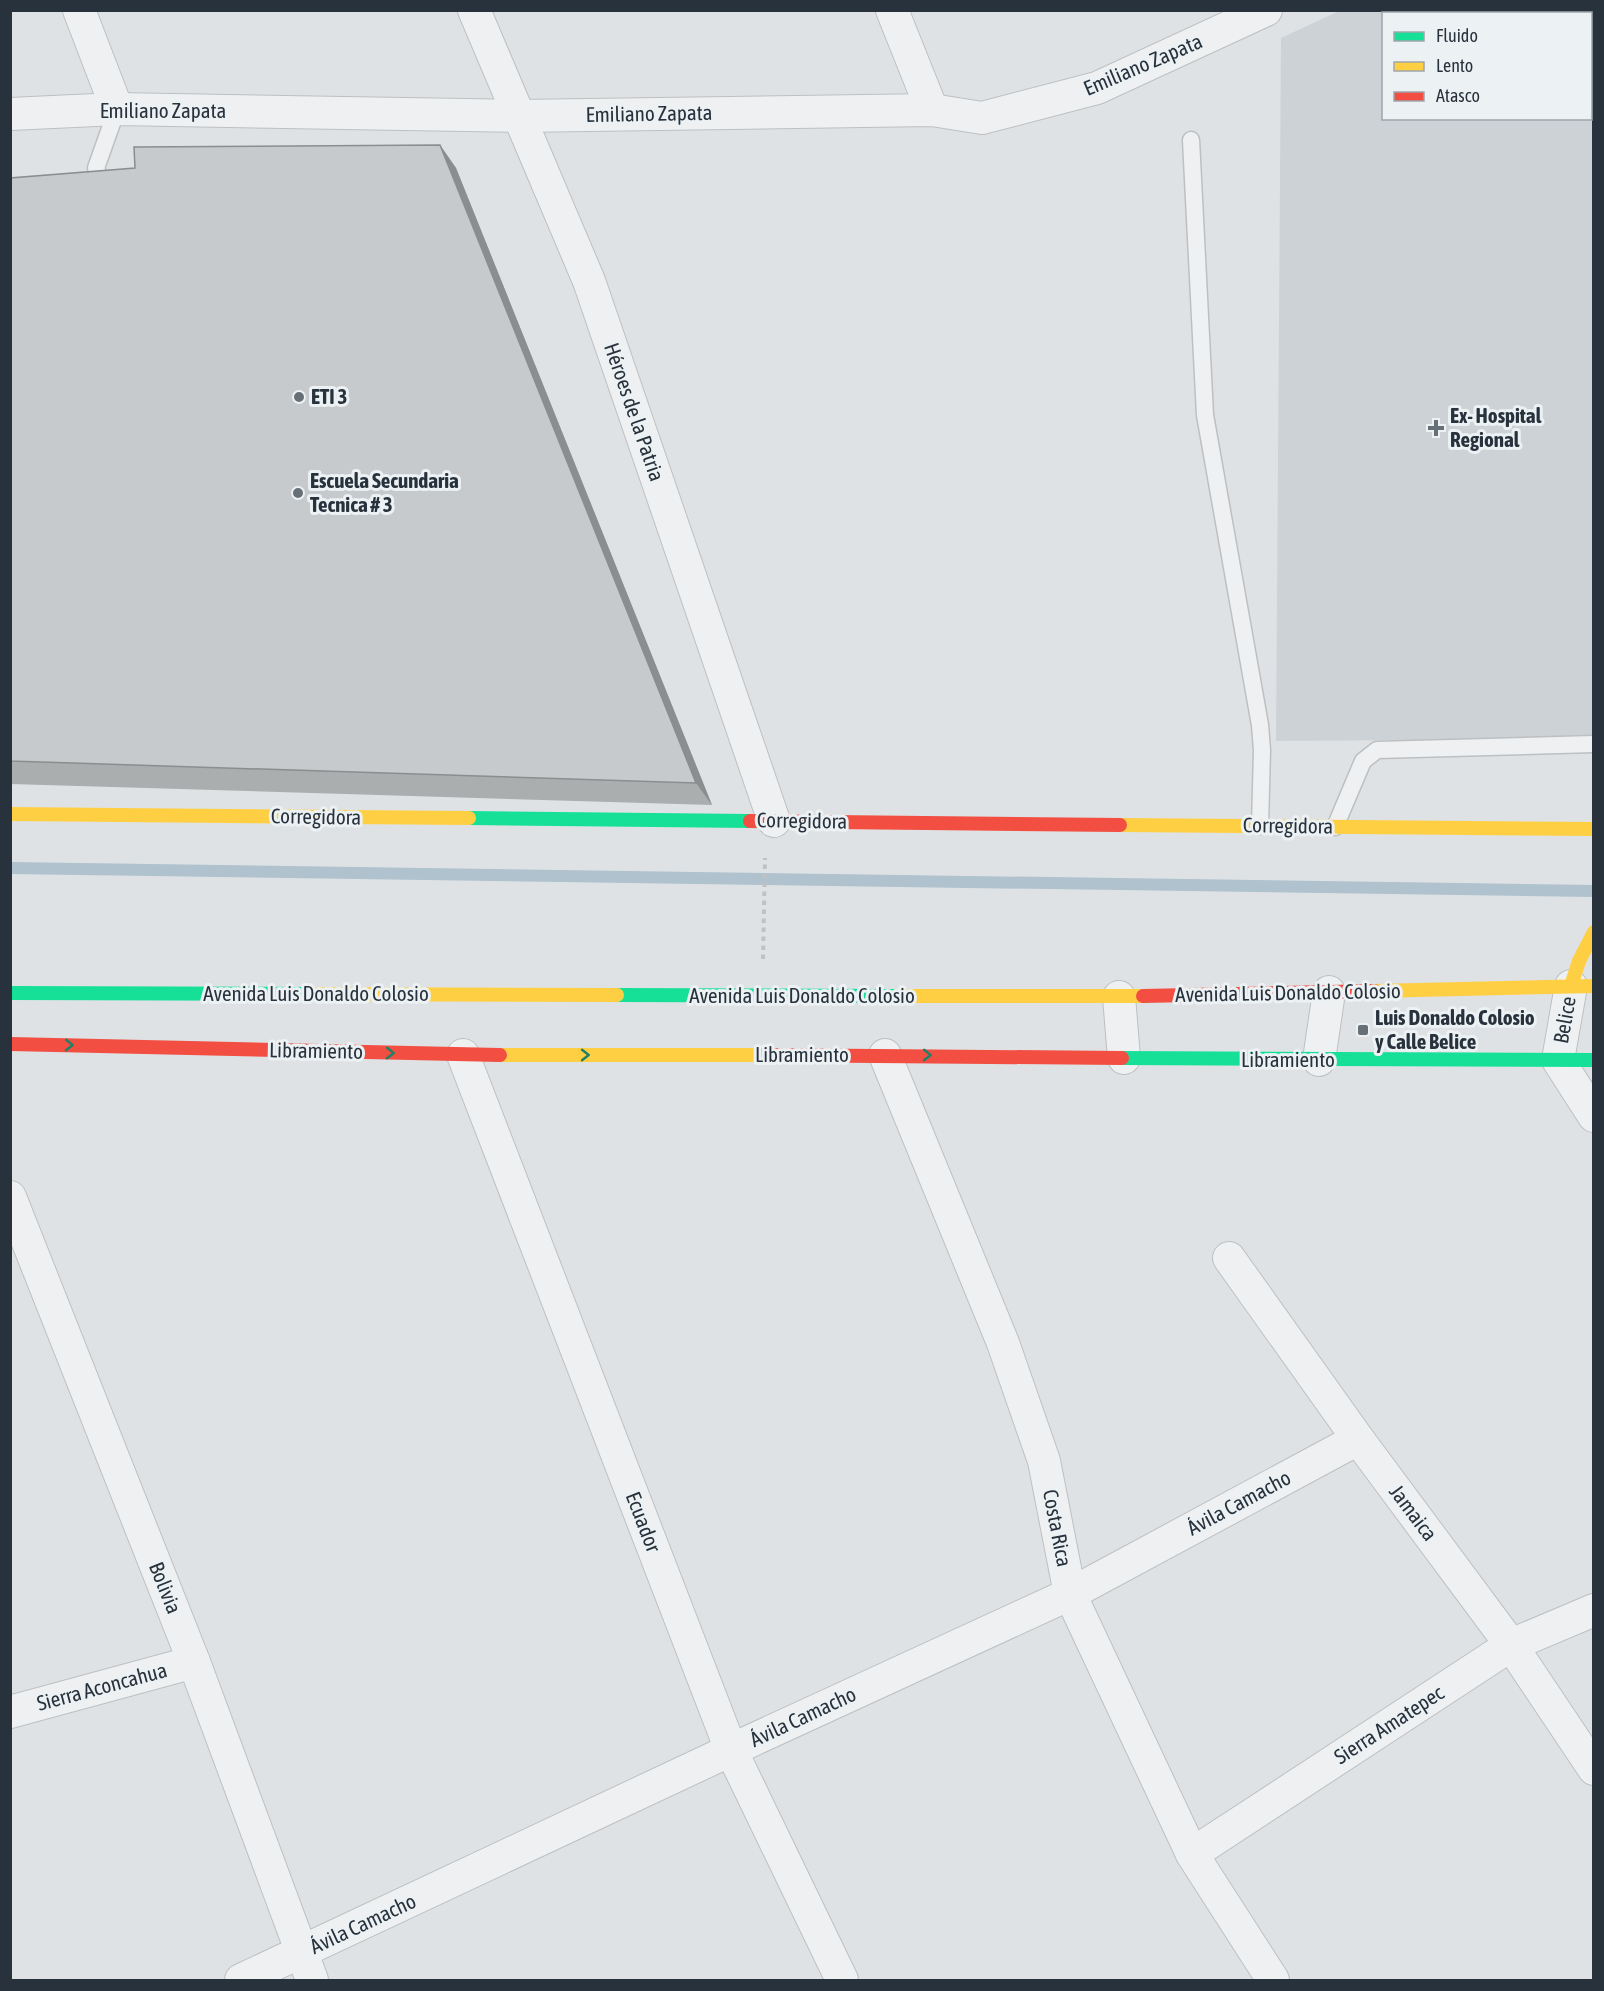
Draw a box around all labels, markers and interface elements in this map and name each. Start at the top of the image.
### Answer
legend [1382,12,1592,120]
text: Fluido [1436,25,1478,46]
street label: Emiliano Zapata [1080,28,1206,100]
text: Lento [1436,55,1473,76]
text: Atasco [1436,85,1480,106]
street label: Emiliano Zapata [100,98,226,122]
street label: Emiliano Zapata [585,100,713,126]
street label: Héroes de la Patria [600,339,670,484]
place label: ETI 3 [311,384,347,408]
marker: ETI 3 [292,390,306,404]
place label: Ex- Hospital Regional [1450,403,1542,451]
marker: Ex- Hospital Regional [1427,419,1445,437]
place label: Escuela Secundaria Tecnica # 3 [310,468,459,516]
marker: Escuela Secundaria Tecnica # 3 [291,486,305,500]
street label: Corregidora [271,803,361,829]
street label: Corregidora [757,807,847,833]
street label: Corregidora [1243,812,1333,838]
street label: Avenida Luis Donaldo Colosio [1175,978,1401,1006]
street label: Avenida Luis Donaldo Colosio [203,981,429,1005]
street label: Avenida Luis Donaldo Colosio [689,983,915,1007]
street label: Belice [1548,995,1580,1045]
place label: Luis Donaldo Colosio y Calle Belice [1375,1005,1535,1053]
marker: Luis Donaldo Colosio y Calle Belice [1356,1023,1370,1037]
street label: Libramiento [269,1037,363,1063]
one-way arrow [64,1039,73,1051]
street label: Libramiento [755,1042,849,1066]
one-way arrow [385,1047,394,1059]
street label: Libramiento [1241,1047,1335,1071]
one-way arrow [580,1049,589,1061]
one-way arrow [922,1049,931,1061]
street label: Ávila Camacho [1183,1465,1294,1539]
street label: Jamaica [1385,1480,1443,1545]
street label: Costa Rica [1039,1487,1077,1569]
street label: Ecuador [622,1488,667,1556]
street label: Bolivia [145,1558,187,1617]
street label: Sierra Aconcahua [34,1657,169,1715]
street label: Sierra Amatepec [1329,1680,1448,1768]
street label: Ávila Camacho [746,1681,859,1751]
street label: Ávila Camacho [306,1888,419,1958]

